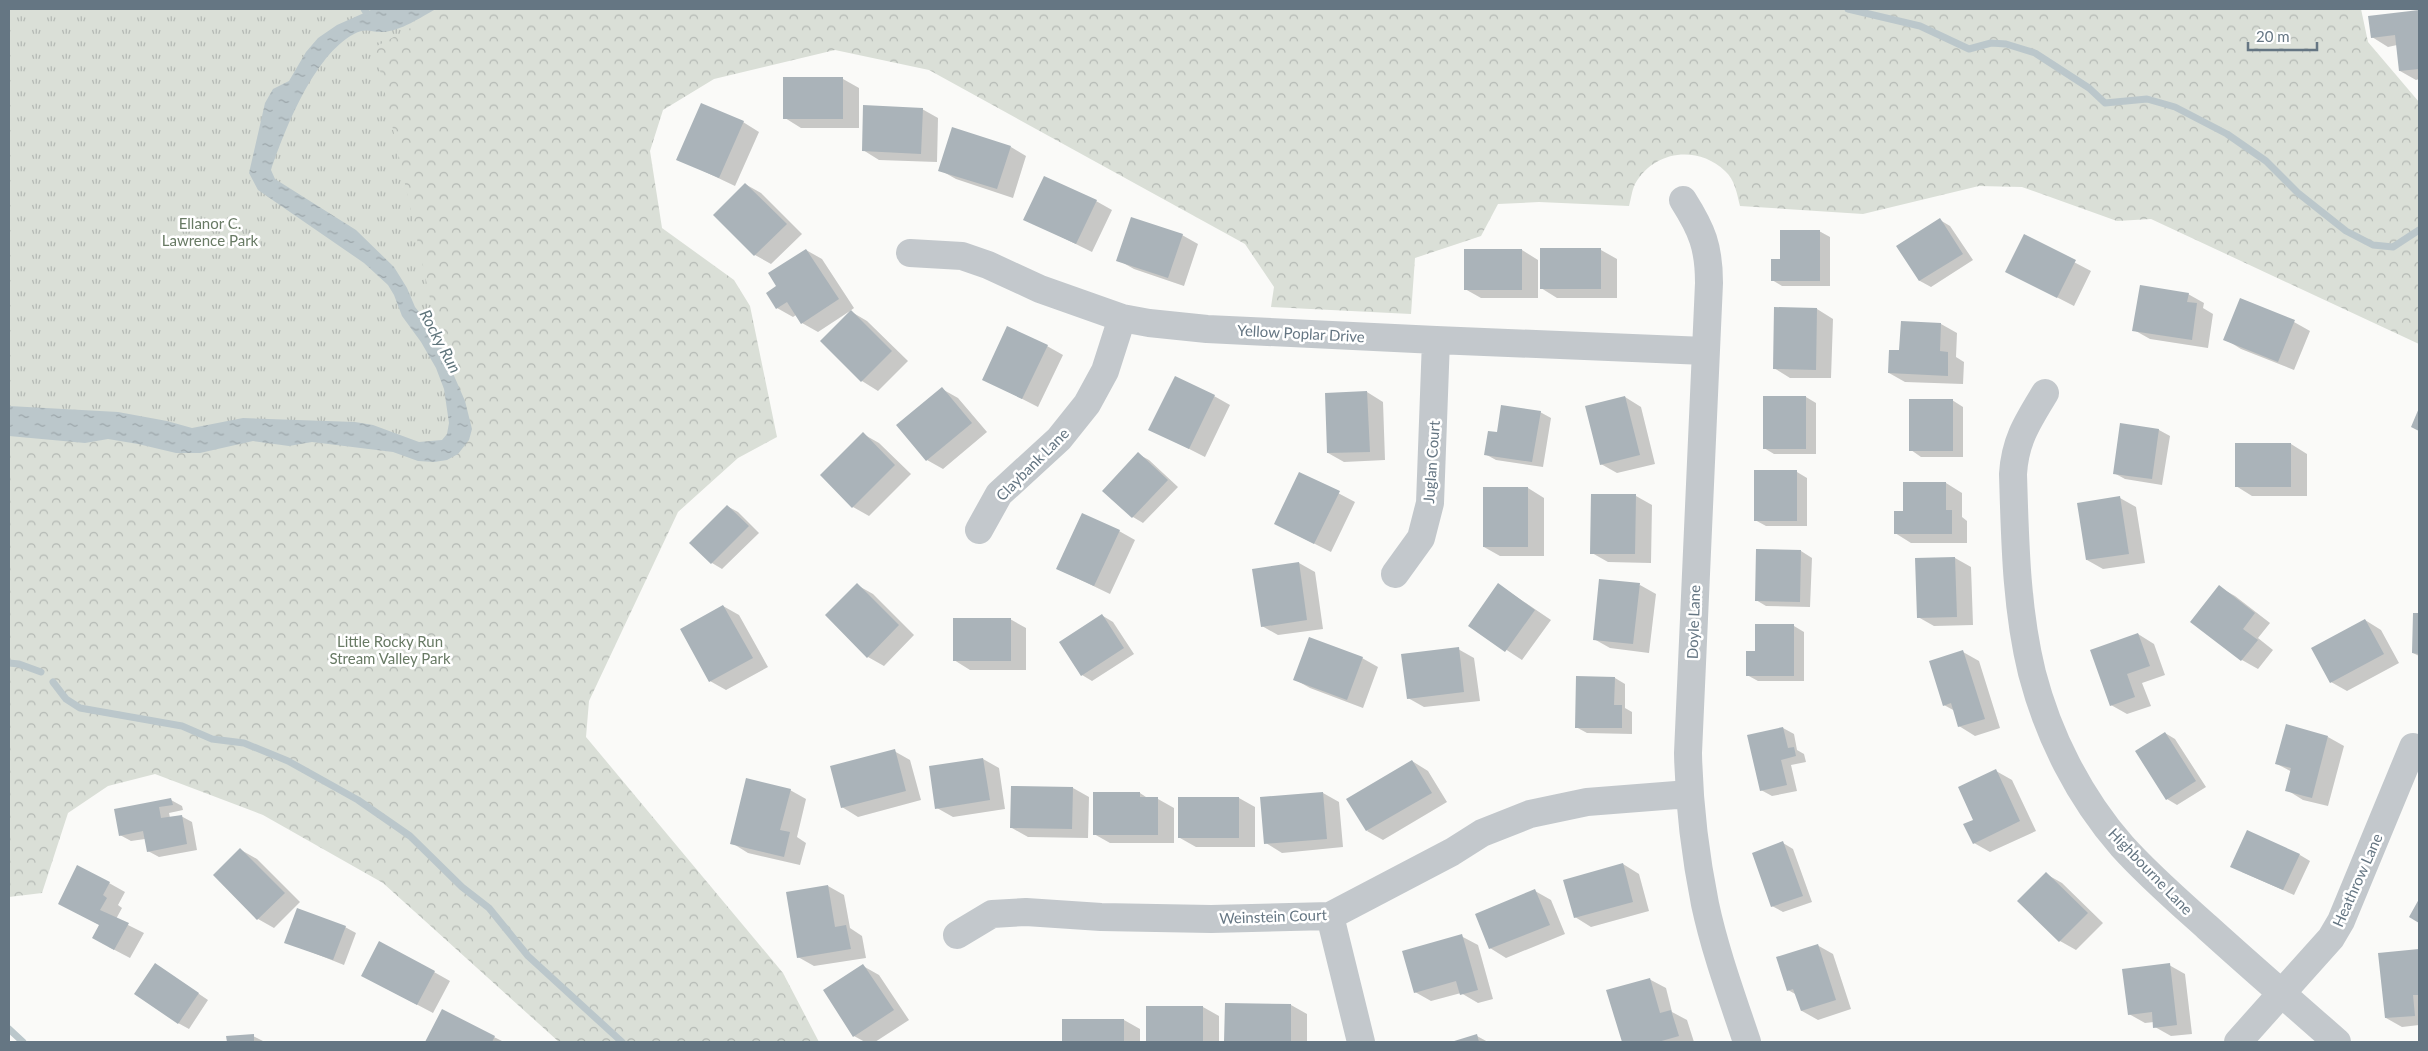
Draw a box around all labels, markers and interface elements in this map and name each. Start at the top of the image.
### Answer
scale bar [2248,20,2317,52]
text: 20 m [2256,27,2290,45]
park label: Ellanor C. Lawrence Park [162,214,259,249]
water label: Rocky Run [416,306,466,376]
street label: Yellow Poplar Drive [1237,321,1365,345]
street label: Juglan Court [1419,419,1443,504]
street label: Claybank Lane [992,424,1072,504]
street label: Doyle Lane [1683,585,1703,659]
park label: Little Rocky Run Stream Valley Park [329,632,451,667]
street label: Highbourne Lane [2105,824,2197,918]
street label: Heathrow Lane [2328,830,2386,930]
street label: Weinstein Court [1219,905,1328,927]

